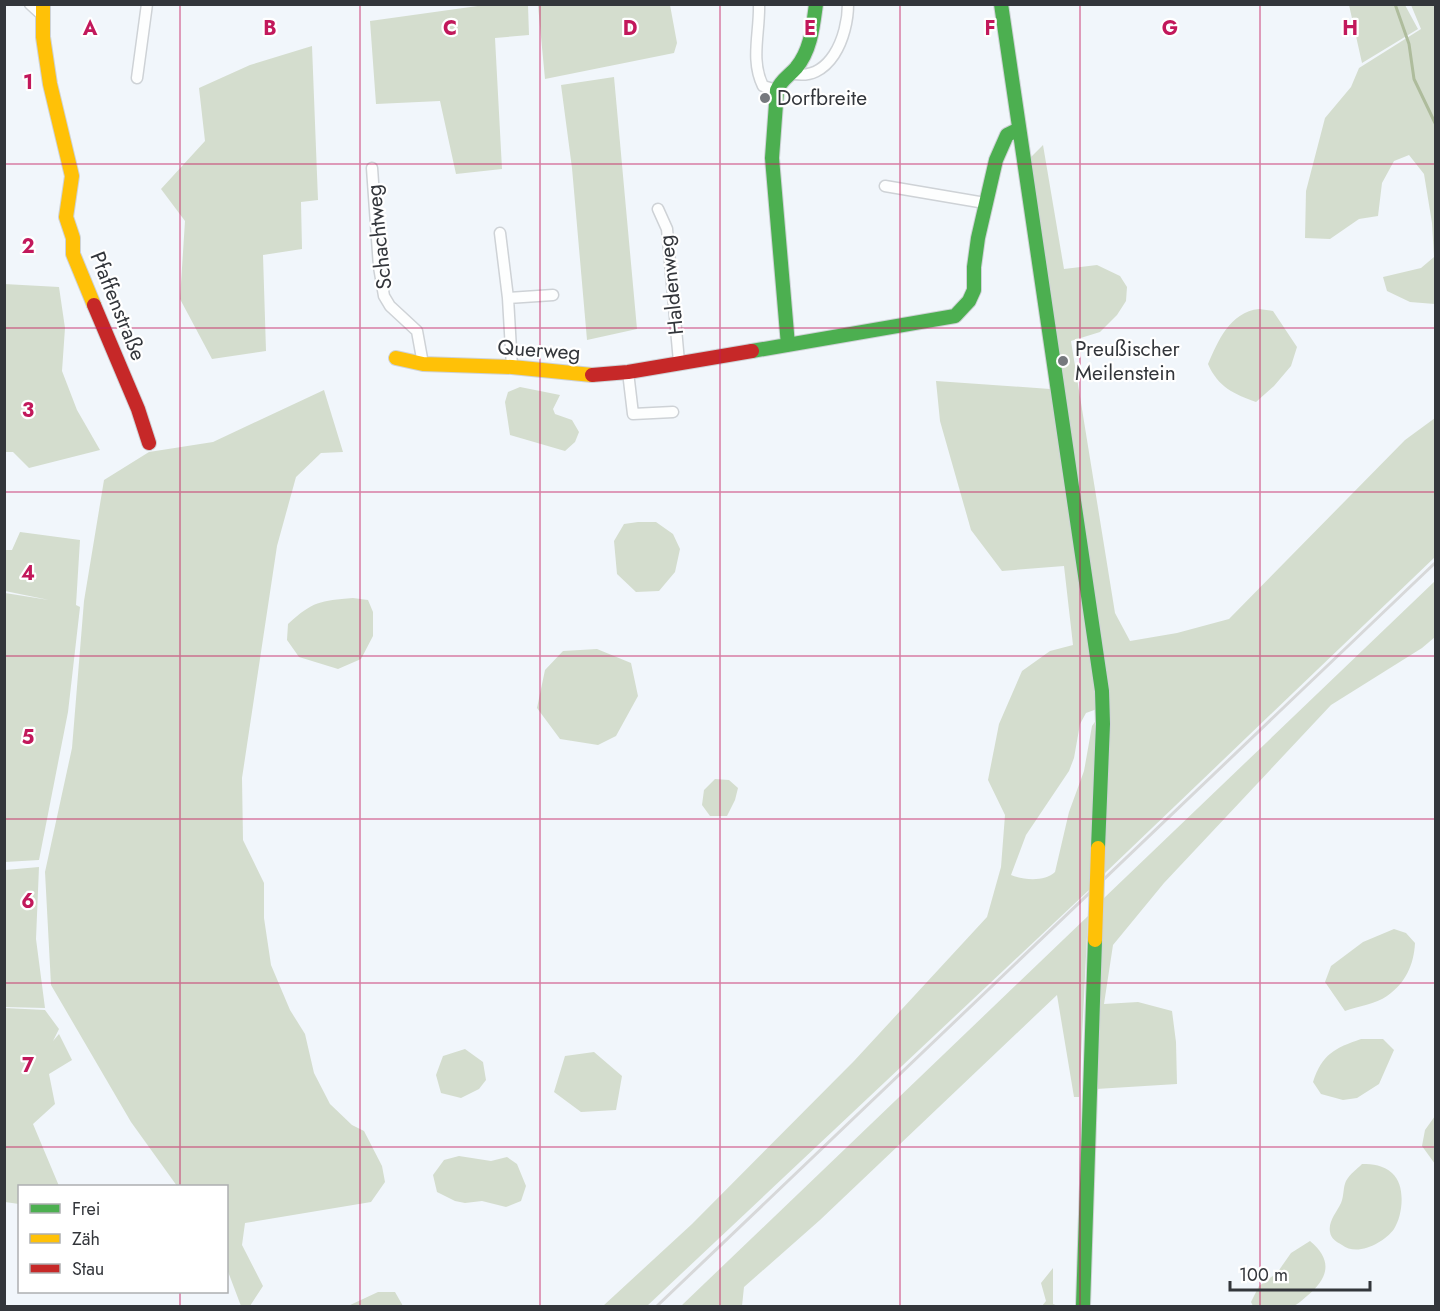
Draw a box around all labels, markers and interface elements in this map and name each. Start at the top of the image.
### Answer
text: A [82,14,98,43]
text: B [263,14,277,43]
text: C [443,14,457,43]
text: D [623,14,637,43]
text: E [804,14,816,43]
text: F [984,14,996,43]
text: G [1162,14,1178,43]
text: H [1342,14,1358,43]
text: 1 [23,68,33,97]
place label: Dorfbreite [777,83,867,113]
marker: Dorfbreite [758,91,772,105]
street label: Schachtweg [359,183,399,291]
text: 2 [21,232,35,261]
street label: Haldenweg [651,234,691,336]
street label: Pfaffenstraße [83,247,154,365]
street label: Querweg [497,332,581,368]
place label: Preußischer Meilenstein [1075,334,1180,388]
marker: Preußischer Meilenstein [1056,354,1070,368]
text: 3 [22,396,34,425]
text: 4 [21,559,35,588]
text: 5 [22,723,35,752]
text: 6 [21,887,35,916]
text: 7 [22,1051,35,1080]
legend [18,1185,228,1293]
text: Frei [72,1196,101,1222]
text: Zäh [72,1226,100,1252]
scale bar [1230,1254,1370,1292]
text: Stau [72,1256,104,1282]
text: 100 m [1239,1262,1288,1288]

